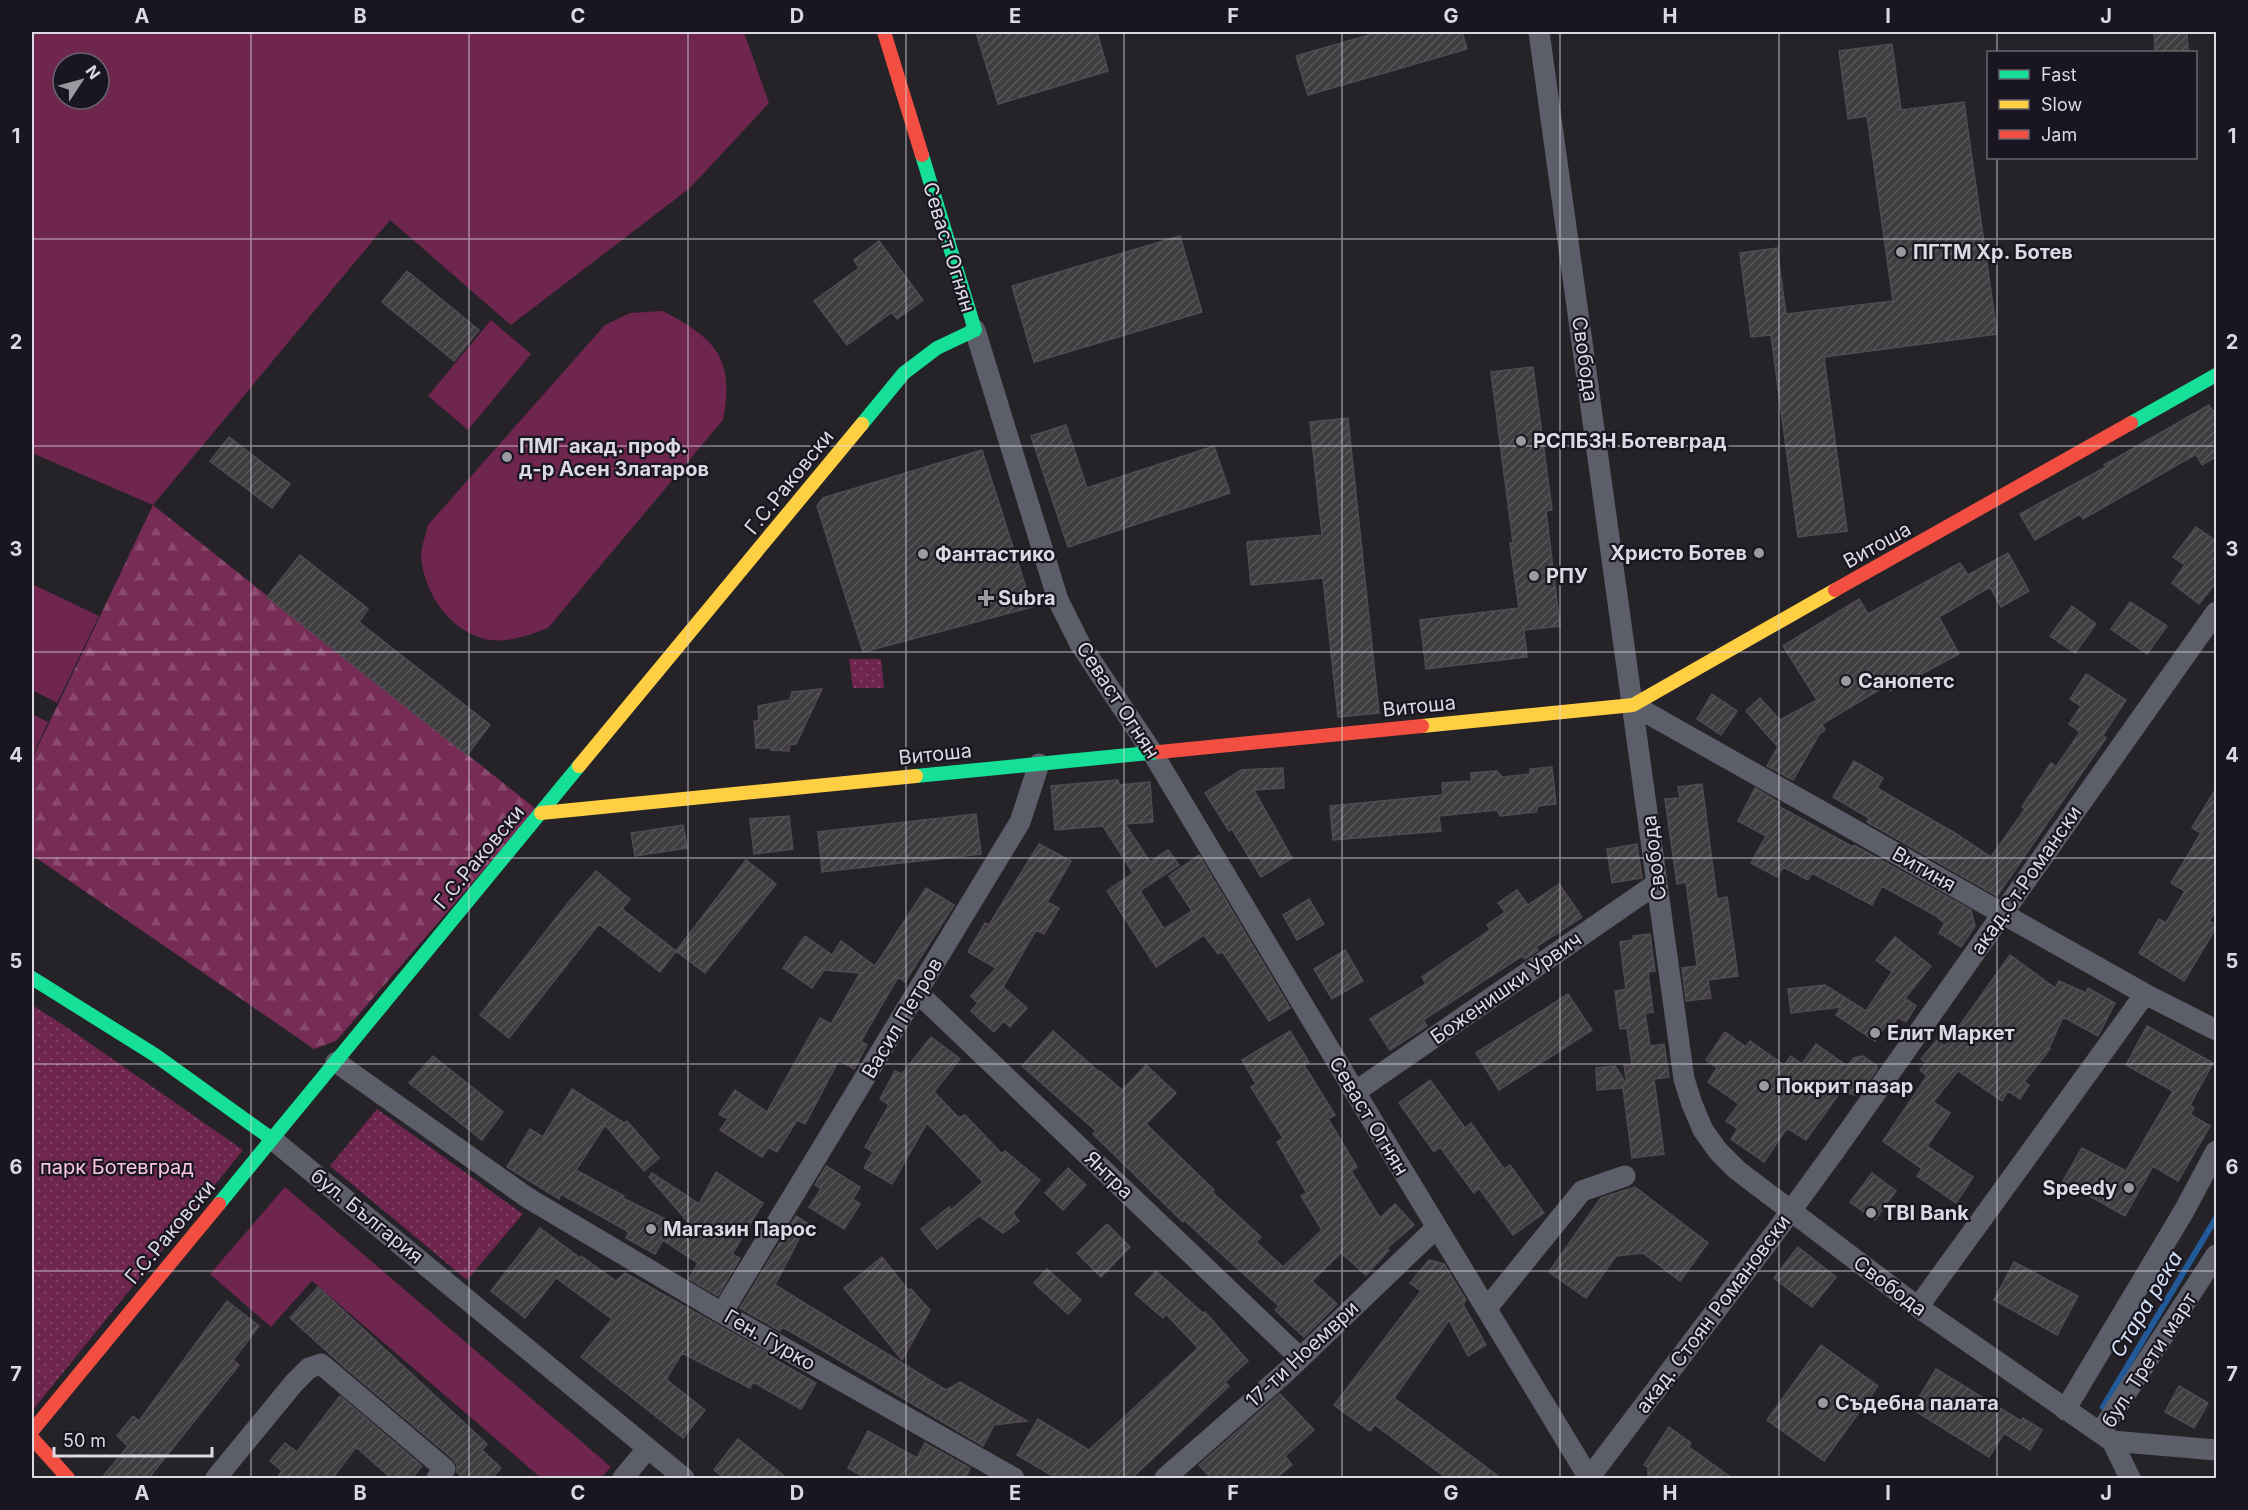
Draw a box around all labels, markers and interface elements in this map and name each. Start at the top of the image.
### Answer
text: A [135,4,150,28]
text: B [353,4,367,28]
text: C [571,4,585,28]
text: D [790,4,804,28]
text: E [1009,4,1021,28]
text: F [1227,4,1239,28]
text: G [1443,4,1459,28]
text: H [1663,4,1677,28]
text: I [1885,4,1891,28]
text: J [2100,4,2112,28]
north arrow [51,51,111,111]
legend [1987,51,2197,159]
text: N [81,61,105,83]
text: Fast [2041,64,2077,85]
text: Slow [2041,94,2082,115]
text: 1 [12,124,20,148]
text: Jam [2041,124,2077,145]
text: 1 [2228,124,2236,148]
street label: Севаст Огнян [918,179,980,315]
place label: ПГТМ Хр. Ботев [1913,240,2073,264]
marker: ПГТМ Хр. Ботев [1894,245,1908,259]
street label: Свобода [1567,315,1603,403]
text: 2 [10,330,22,354]
text: 2 [2226,330,2238,354]
street label: Г.С.Раковски [739,425,839,539]
place label: РСПБЗН Ботевград [1533,429,1727,453]
place label: ПМГ акад. проф. д-р Асен Златаров [519,434,709,481]
marker: РСПБЗН Ботевград [1514,434,1528,448]
marker: ПМГ акад. проф. д-р Асен Златаров [500,450,514,464]
street label: Витоша [1839,517,1915,573]
text: 3 [10,537,22,561]
text: 3 [2226,537,2238,561]
place label: Христо Ботев [1610,541,1747,565]
place label: Фантастико [935,542,1055,566]
marker: Христо Ботев [1752,546,1766,560]
marker: Фантастико [916,547,930,561]
place label: РПУ [1546,564,1588,588]
marker: РПУ [1527,569,1541,583]
place label: Subra [998,586,1056,610]
marker: Subra [979,591,993,605]
street label: Севаст Огнян [1071,637,1165,763]
place label: Санопетс [1858,669,1955,693]
marker: Санопетс [1839,674,1853,688]
street label: Витоша [1381,690,1457,722]
street label: Витоша [897,738,973,770]
text: 4 [9,743,23,767]
text: 4 [2225,743,2239,767]
street label: Г.С.Раковски [429,800,529,914]
street label: акад.Ст.Романски [1966,801,2086,959]
street label: Свобода [1637,814,1671,902]
street label: Витиня [1888,841,1960,897]
street label: Боженишки Урвич [1426,927,1586,1049]
text: 5 [10,949,22,973]
text: 5 [2226,949,2238,973]
street label: Васил Петров [857,953,947,1083]
place label: Елит Маркет [1887,1021,2015,1045]
marker: Елит Маркет [1868,1026,1882,1040]
street label: Севаст Огнян [1324,1052,1414,1180]
place label: Покрит пазар [1776,1074,1913,1098]
marker: Покрит пазар [1757,1079,1771,1093]
street label: Янтра [1080,1146,1138,1204]
text: 6 [10,1155,23,1179]
park label: парк Ботевград [40,1155,194,1179]
text: 6 [2226,1155,2239,1179]
street label: бул. България [306,1163,428,1269]
street label: Г.С.Раковски [120,1175,220,1289]
place label: Speedy [2043,1176,2117,1200]
marker: Speedy [2122,1181,2136,1195]
place label: TBI Bank [1883,1201,1969,1225]
marker: TBI Bank [1864,1206,1878,1220]
street label: акад. Стоян Романовски [1631,1210,1795,1418]
place label: Магазин Парос [663,1217,817,1241]
marker: Магазин Парос [644,1222,658,1236]
water label: Стара река [2105,1246,2187,1361]
street label: Свобода [1849,1251,1931,1321]
street label: бул. Трети март [2096,1287,2202,1432]
street label: 17-ти Ноември [1241,1296,1363,1412]
street label: Ген. Гурко [720,1304,820,1376]
text: 7 [10,1362,22,1386]
text: 7 [2226,1362,2238,1386]
place label: Съдебна палата [1835,1391,1999,1415]
marker: Съдебна палата [1816,1396,1830,1410]
scale bar [54,1420,212,1458]
text: 50 m [63,1430,106,1451]
text: A [135,1481,150,1505]
text: B [353,1481,367,1505]
text: C [571,1481,585,1505]
text: D [790,1481,804,1505]
text: E [1009,1481,1021,1505]
text: F [1227,1481,1239,1505]
text: G [1443,1481,1459,1505]
text: H [1663,1481,1677,1505]
text: I [1885,1481,1891,1505]
text: J [2100,1481,2112,1505]

